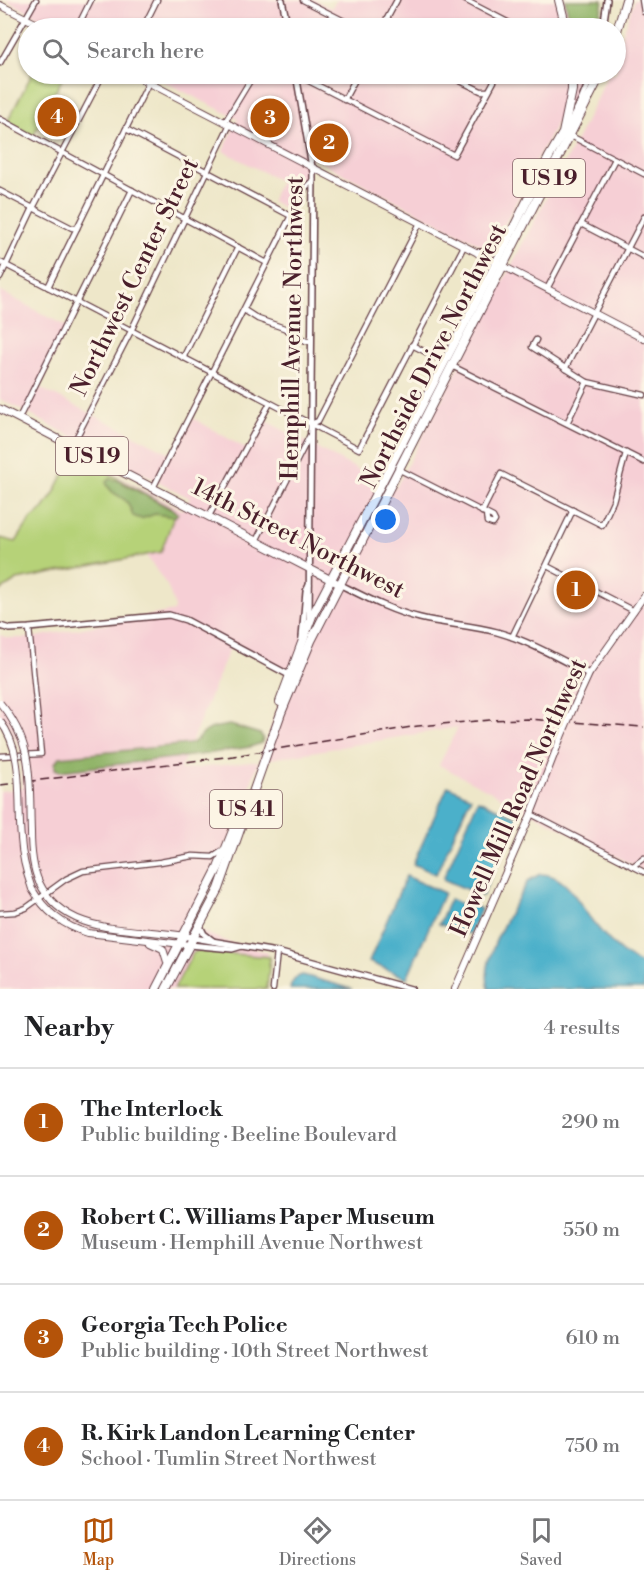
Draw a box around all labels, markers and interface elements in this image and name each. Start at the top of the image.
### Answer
search box [18,18,626,84]
icon: search [39,35,72,68]
text: Search here [87,38,204,65]
pin: 4 [38,94,76,140]
pin: 3 [250,96,290,140]
pin: 2 [310,120,348,166]
street label: Northwest Center Street [64,152,206,401]
road number: US 19 [513,159,585,197]
street label: Hemphill Avenue Northwest [275,175,311,480]
street label: Northside Drive Northwest [354,218,514,493]
road number: US 19 [56,437,128,475]
street label: 14th Street Northwest [187,472,410,606]
your location [371,505,400,534]
pin: 1 [556,568,596,612]
street label: Howell Mill Road Northwest [444,654,594,942]
road number: US 41 [210,790,282,828]
text: Nearby [24,1012,114,1044]
text: 4 results [543,1016,620,1041]
text: The Interlock [81,1096,223,1123]
text: 1 [39,1110,48,1135]
text: 290 m [562,1110,620,1135]
text: Public building · Beeline Boulevard [81,1123,397,1148]
text: Robert C. Williams Paper Museum [81,1204,435,1231]
text: 2 [37,1218,50,1243]
text: 550 m [563,1218,620,1243]
text: Museum · Hemphill Avenue Northwest [81,1231,423,1256]
text: Georgia Tech Police [81,1312,287,1339]
text: 3 [37,1326,50,1351]
text: 610 m [566,1326,620,1351]
text: Public building · 10th Street Northwest [81,1339,429,1364]
text: R. Kirk Landon Learning Center [81,1420,415,1447]
text: 4 [37,1434,50,1459]
text: 750 m [564,1434,620,1459]
text: School · Tumlin Street Northwest [81,1447,377,1472]
tab: Map [82,1514,115,1570]
tab: Directions [279,1514,356,1570]
tab: Saved [520,1514,562,1570]

